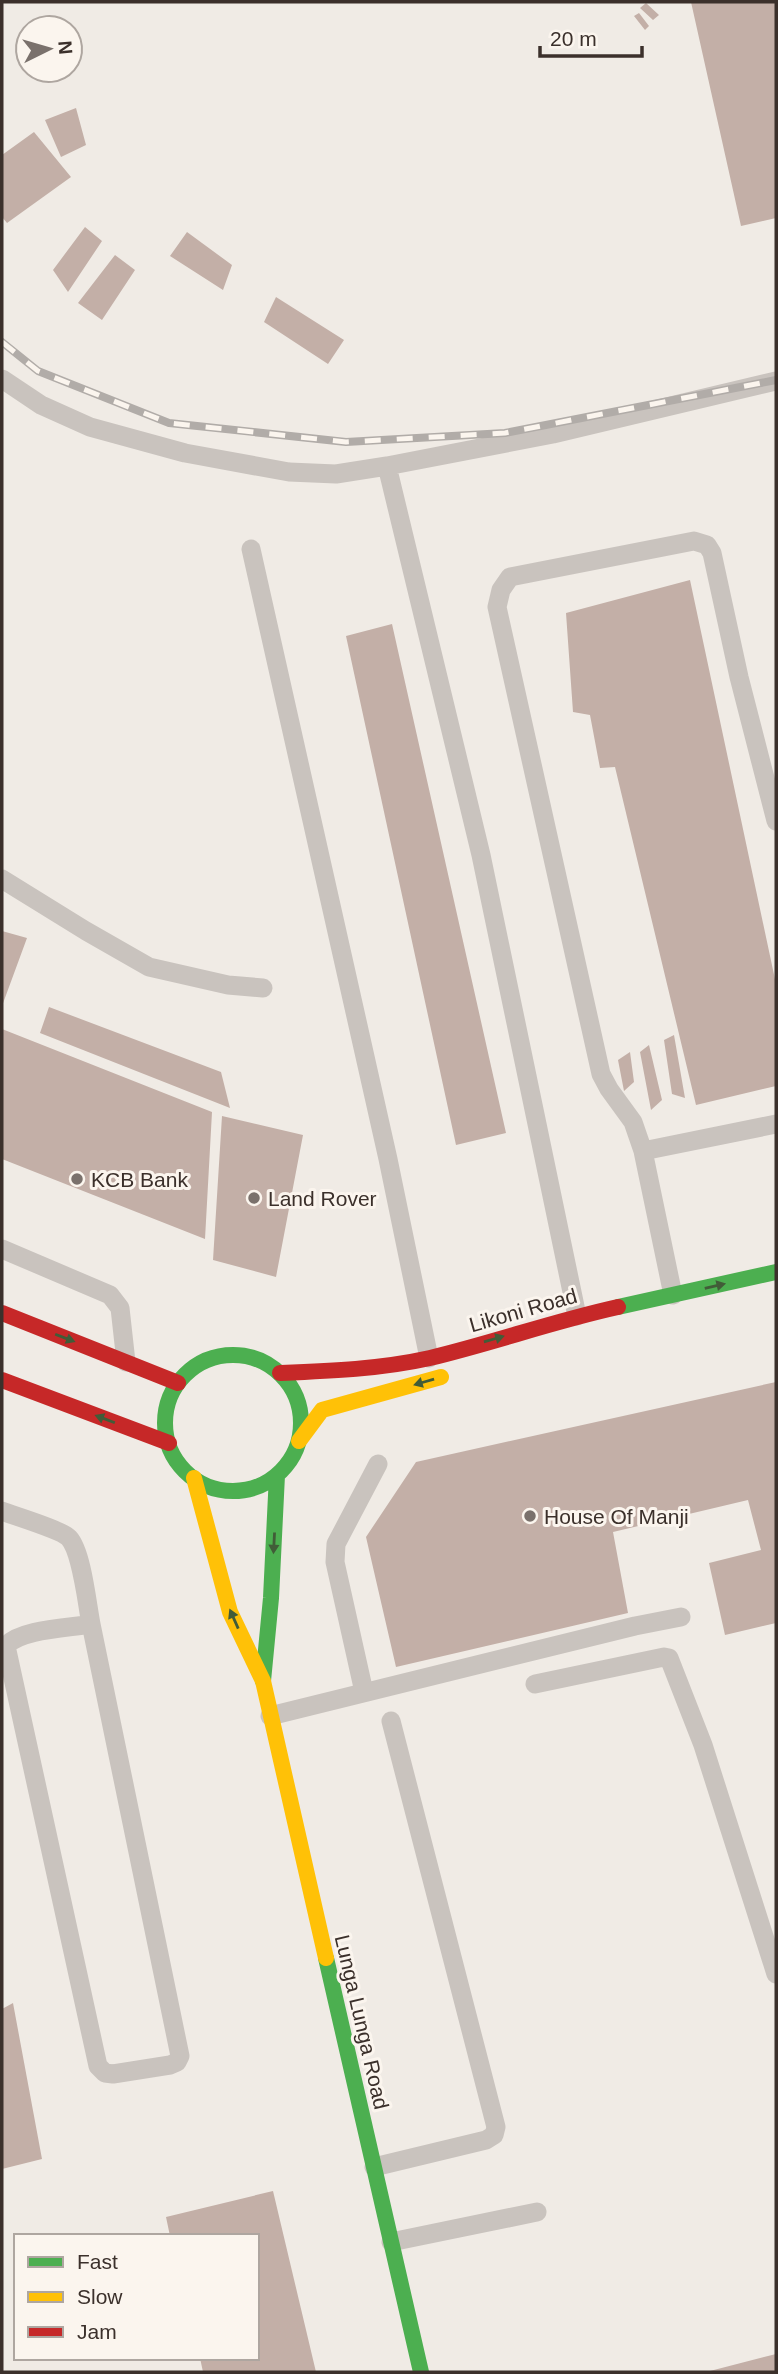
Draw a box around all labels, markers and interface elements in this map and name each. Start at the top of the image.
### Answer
north arrow [14,14,84,84]
scale bar [540,14,642,58]
text: 20 m [550,27,597,50]
text: N [54,40,76,55]
place label: KCB Bank [91,1168,188,1191]
marker: KCB Bank [69,1171,85,1187]
place label: Land Rover [268,1187,377,1210]
marker: Land Rover [246,1190,262,1206]
one-way arrow [704,1280,726,1291]
street label: Likoni Road [467,1284,579,1336]
one-way arrow [55,1333,76,1344]
one-way arrow [484,1334,505,1344]
one-way arrow [413,1377,435,1388]
one-way arrow [95,1413,116,1424]
place label: House Of Manji [544,1505,689,1528]
marker: House Of Manji [522,1508,538,1524]
one-way arrow [268,1532,279,1554]
one-way arrow [228,1609,240,1629]
street label: Lunga Lunga Road [331,1932,393,2112]
legend [14,2234,259,2360]
text: Fast [77,2250,118,2273]
text: Slow [77,2285,123,2308]
text: Jam [77,2320,117,2343]

